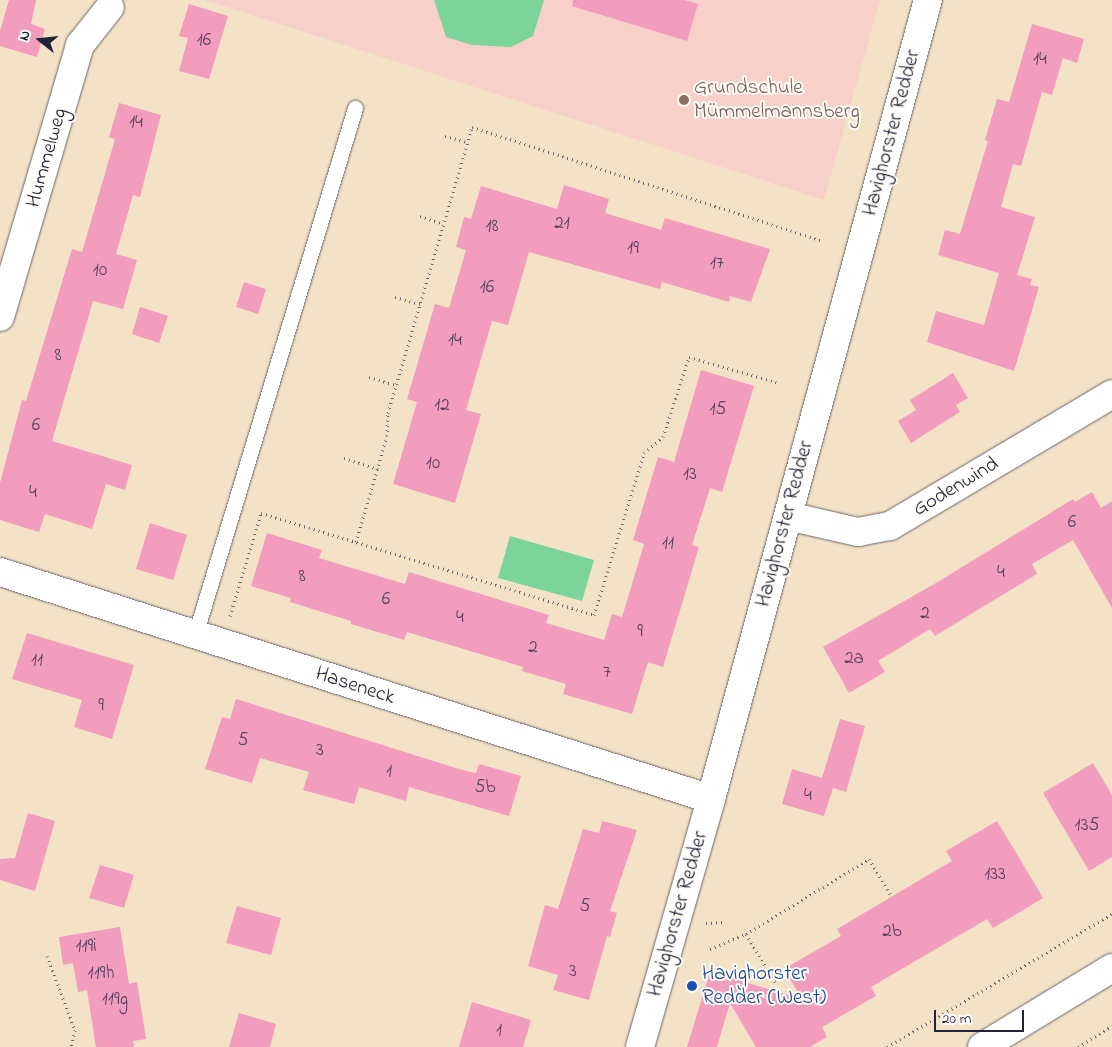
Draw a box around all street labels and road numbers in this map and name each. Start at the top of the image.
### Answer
street label: Havighorster Redder [858,47,926,219]
street label: Hummelweg [21,105,73,211]
street label: Havighorster Redder [751,438,819,610]
street label: Godenwind [909,452,1003,522]
street label: Haseneck [312,661,398,711]
street label: Havighorster Redder [642,828,714,1000]

